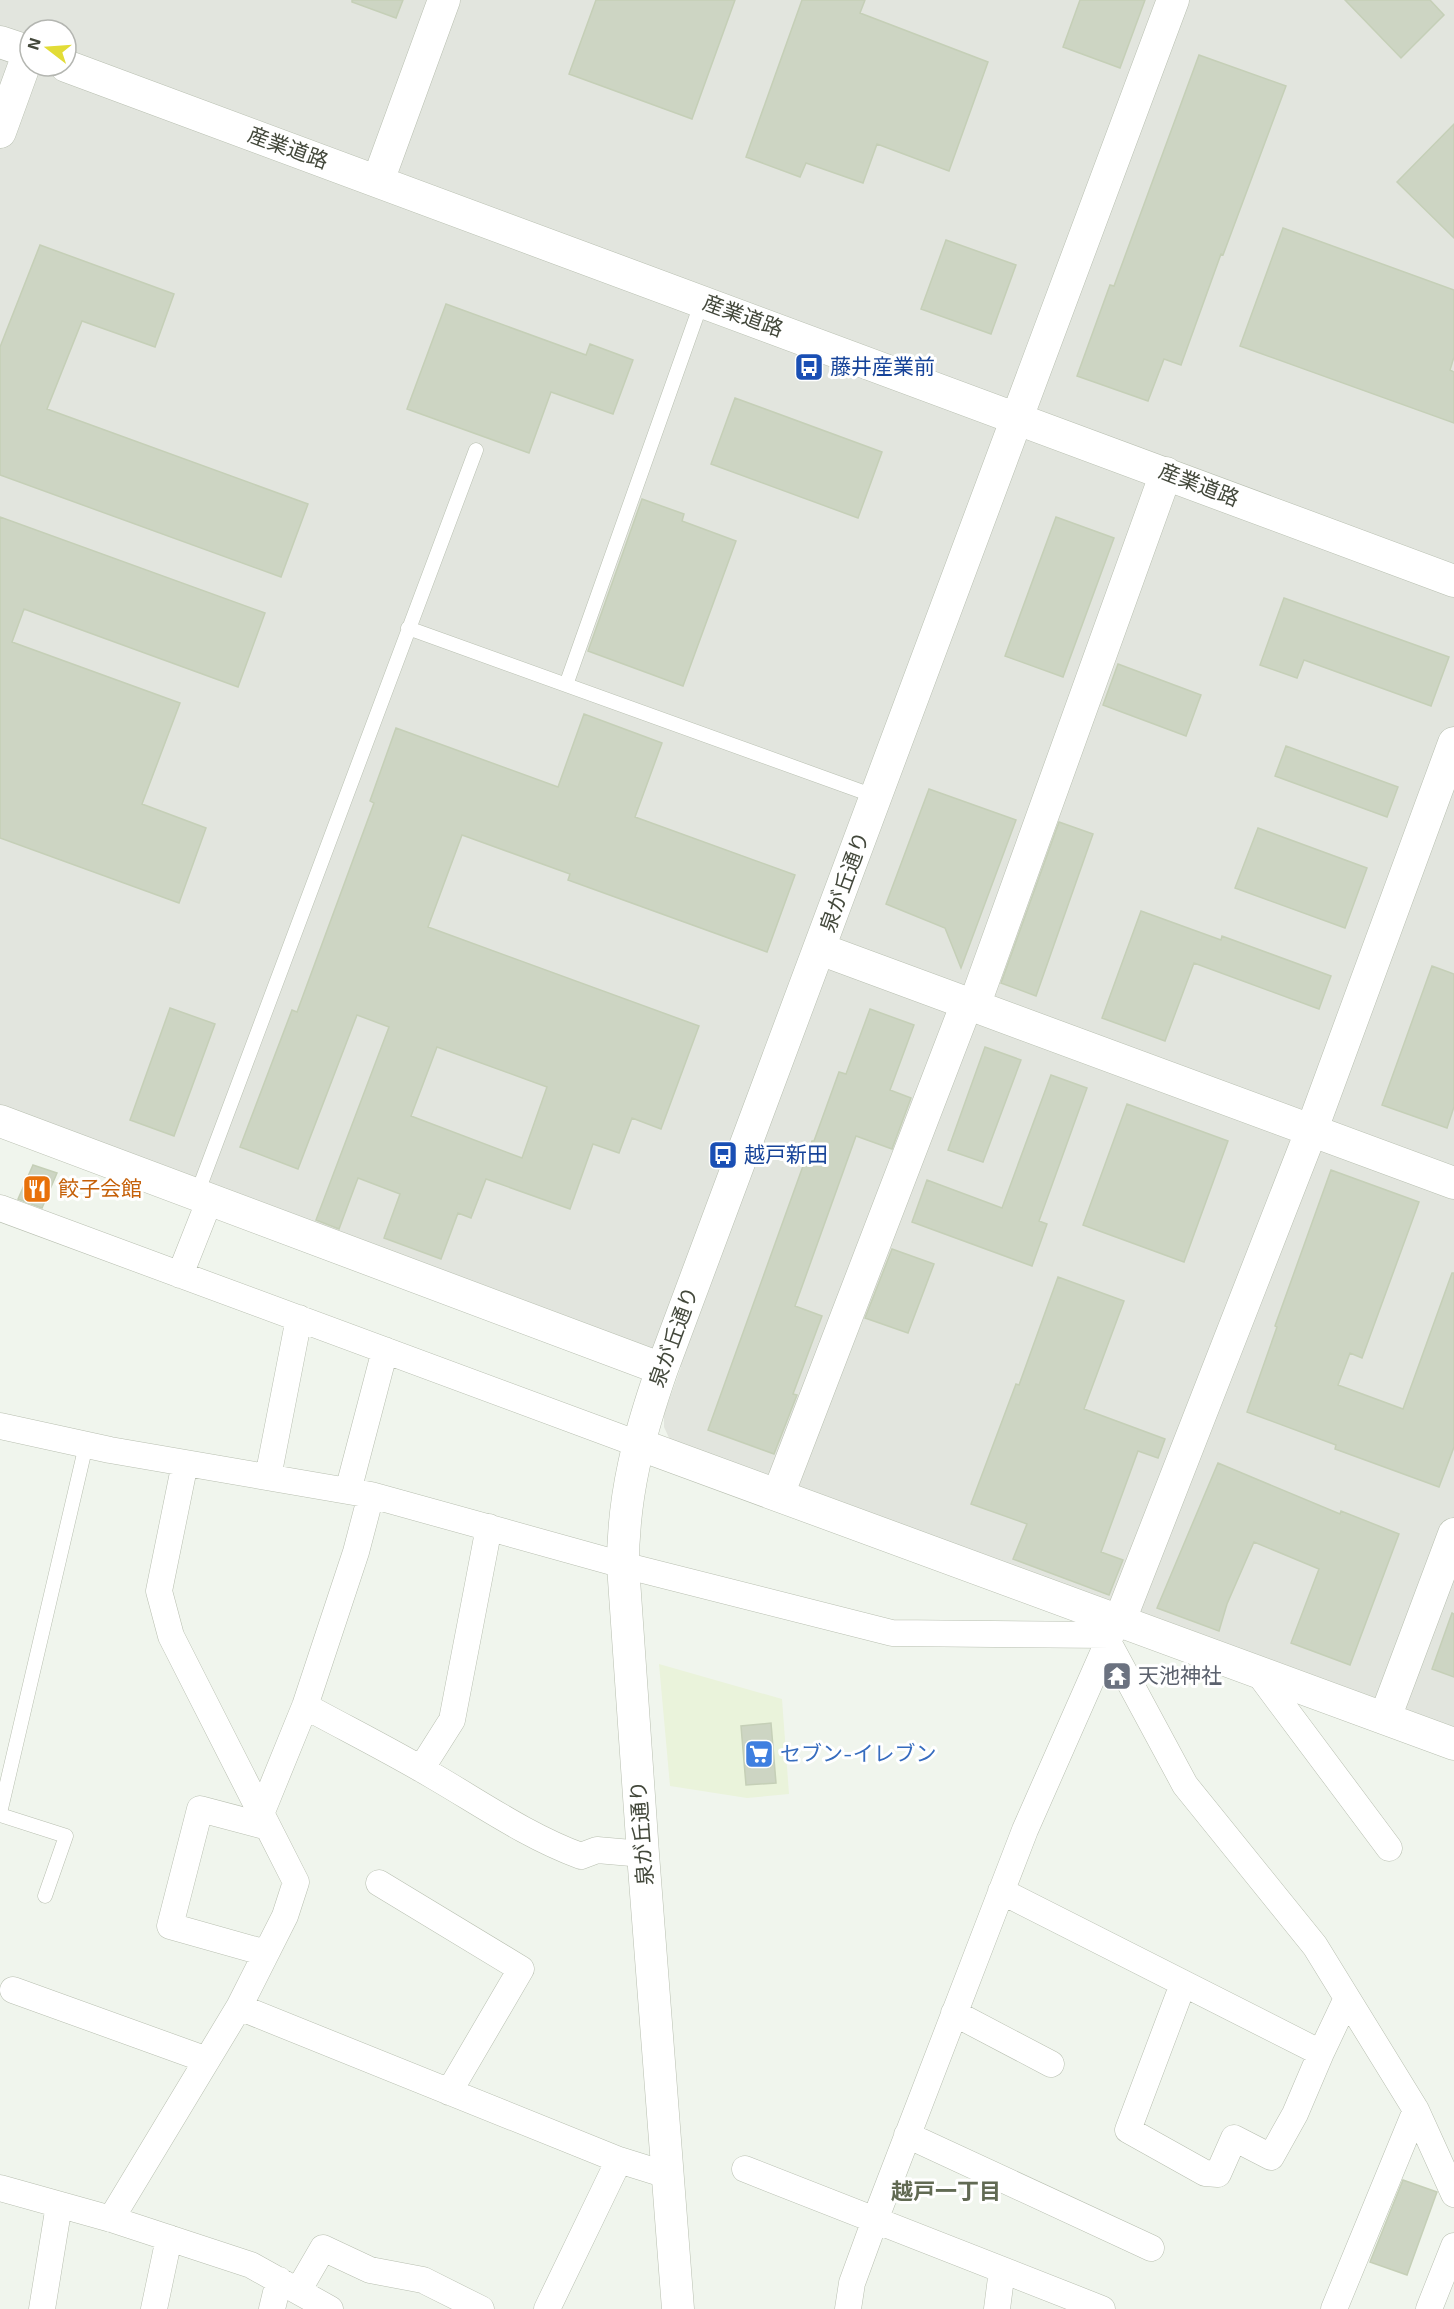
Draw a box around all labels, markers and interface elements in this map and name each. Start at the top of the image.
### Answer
north arrow [18,18,78,78]
text: N [22,35,44,52]
street label: 産業道路 [245,120,332,173]
street label: 産業道路 [700,288,787,341]
bus stop icon: 藤井産業前 [793,351,825,383]
place label: 藤井産業前 [830,353,935,378]
street label: 産業道路 [1156,457,1243,510]
street label: 泉が丘通り [814,828,873,935]
bus stop icon: 越戸新田 [707,1139,739,1171]
place label: 越戸新田 [744,1141,828,1166]
restaurant icon: 餃子会館 [21,1173,53,1205]
place label: 餃子会館 [58,1175,142,1200]
street label: 泉が丘通り [643,1283,702,1390]
temple icon: 天池神社 [1101,1660,1133,1692]
place label: 天池神社 [1138,1662,1222,1687]
supermarket icon: セブン-イレブン [743,1738,775,1770]
place label: セブン-イレブン [780,1740,936,1765]
street label: 泉が丘通り [624,1780,657,1886]
district label: 越戸一丁目 [891,2177,1001,2203]

